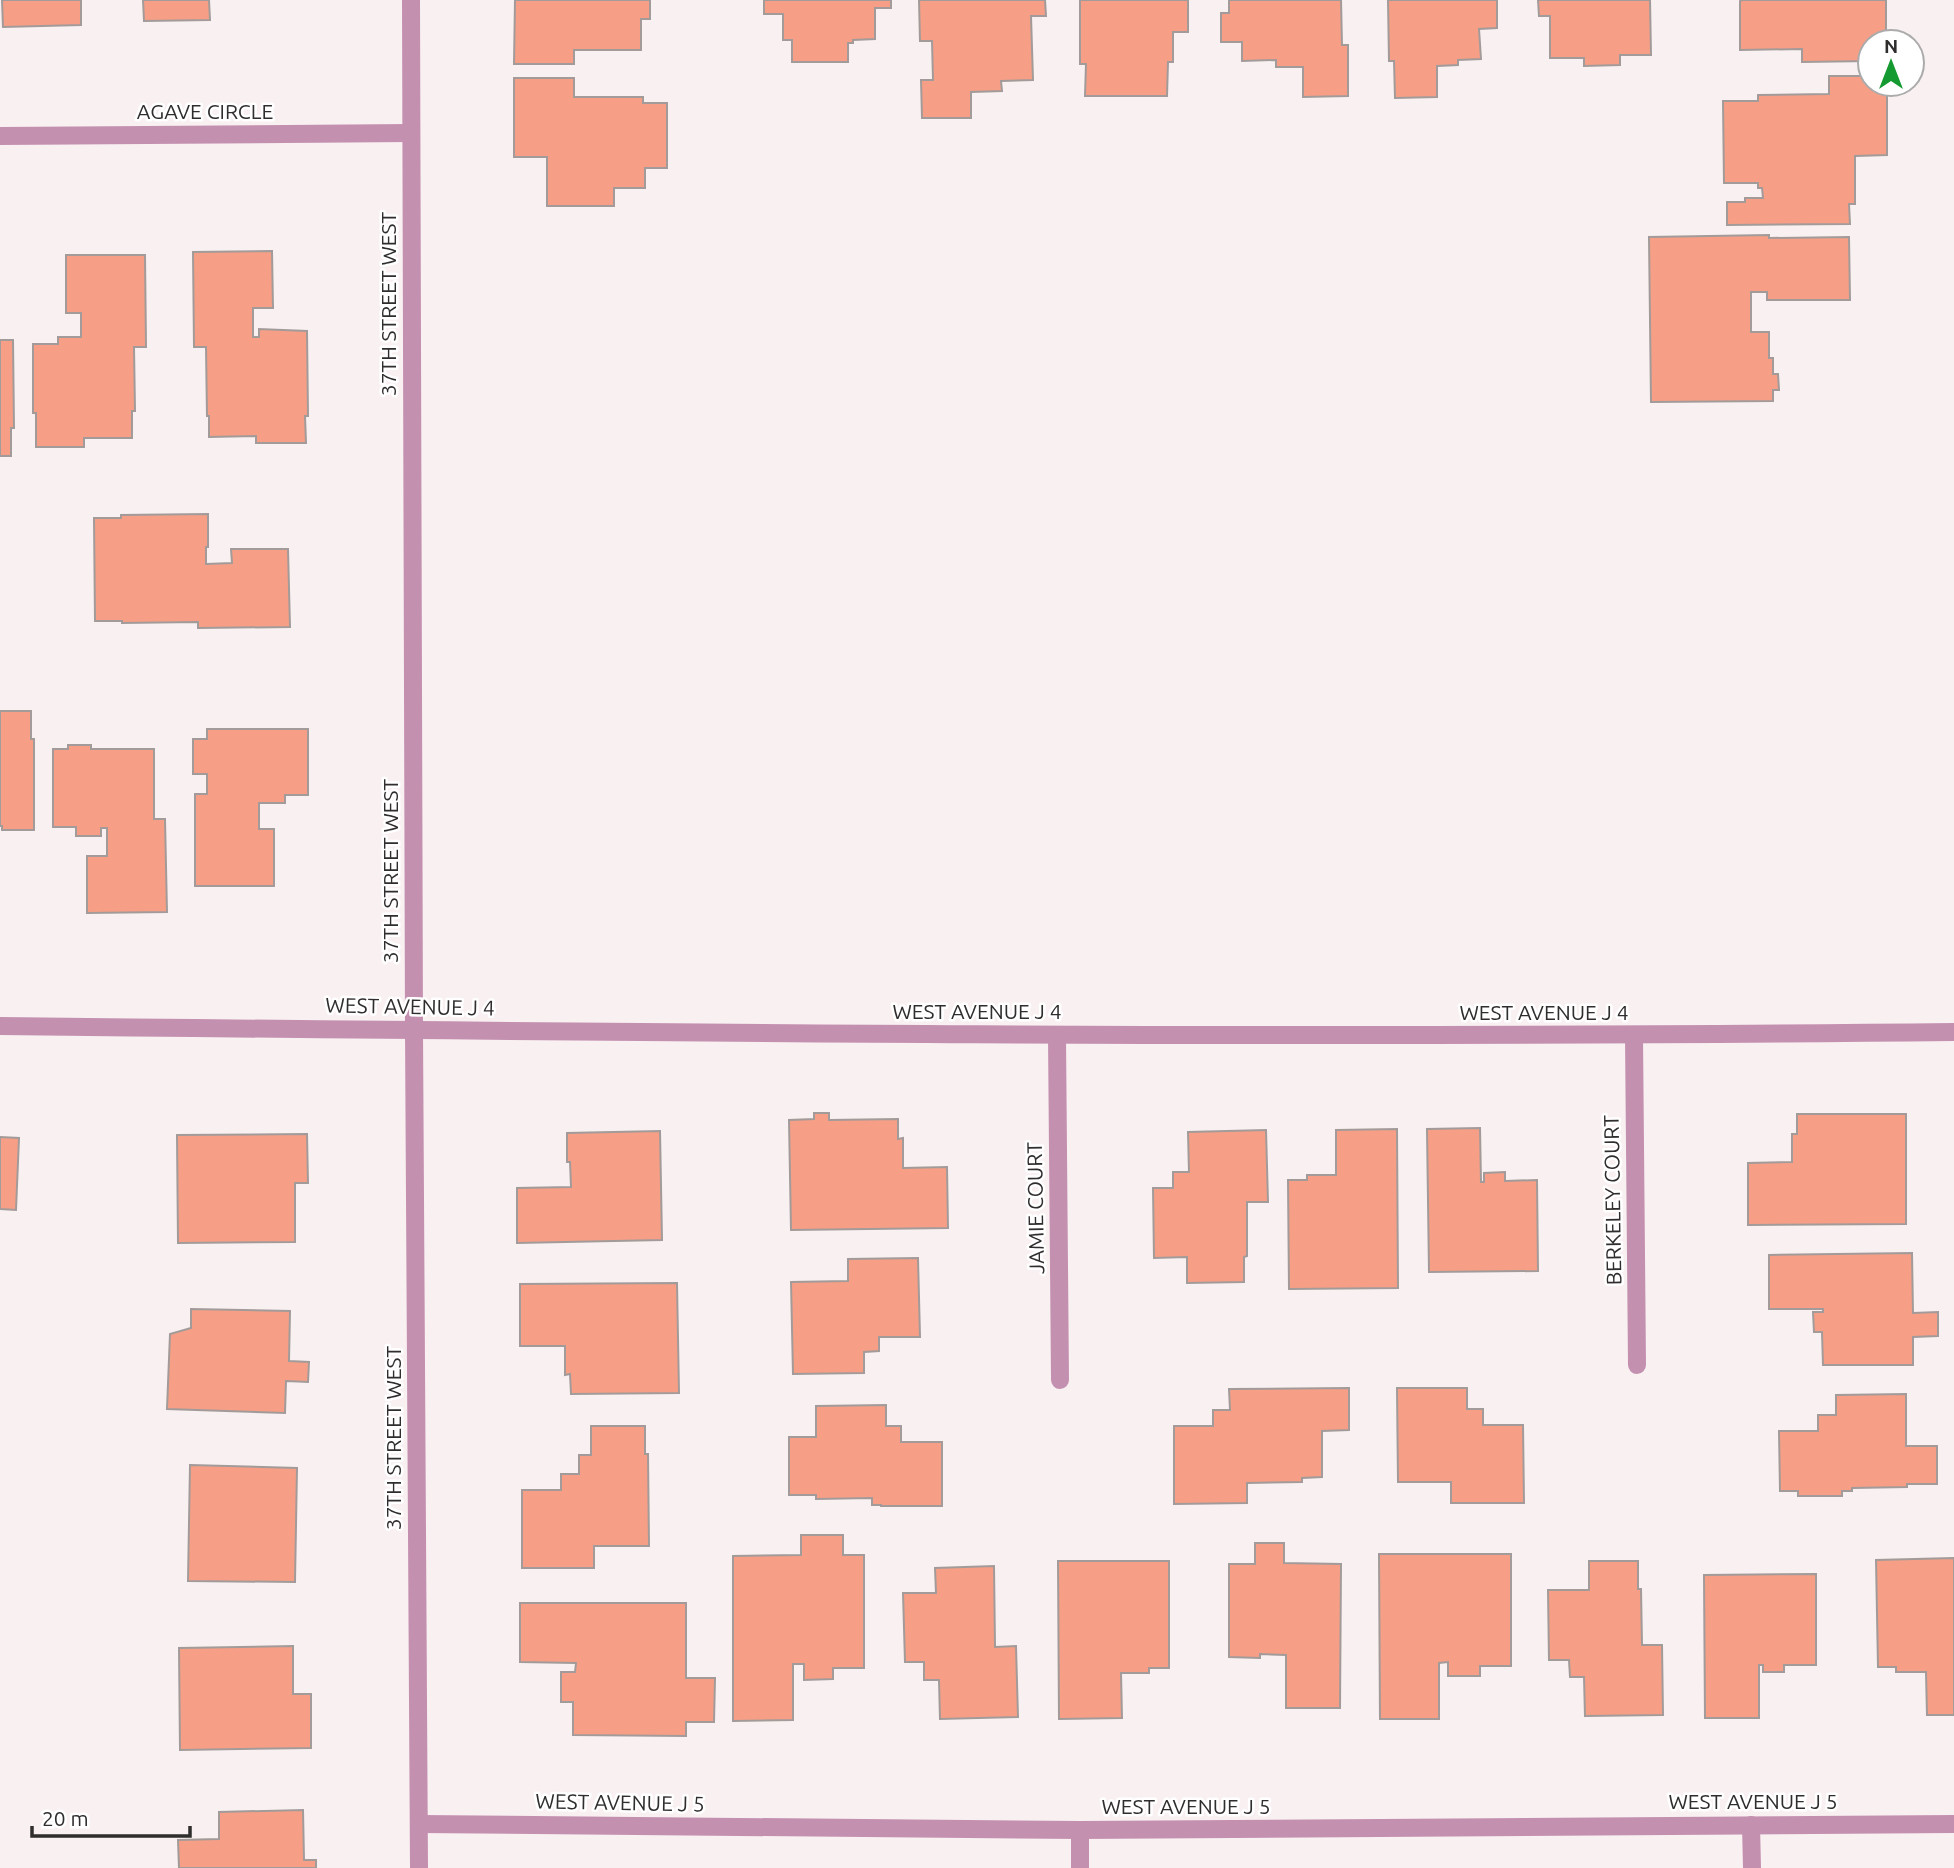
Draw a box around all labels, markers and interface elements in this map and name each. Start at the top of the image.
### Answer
north arrow [1856,28,1926,98]
text: N [1884,35,1898,57]
street label: AGAVE CIRCLE [137,99,273,123]
street label: 37TH STREET WEST [376,211,400,396]
street label: 37TH STREET WEST [378,778,402,963]
street label: WEST AVENUE J 4 [325,993,495,1019]
street label: WEST AVENUE J 4 [892,999,1062,1023]
street label: WEST AVENUE J 4 [1459,1000,1629,1024]
street label: BERKELEY COURT [1599,1114,1625,1285]
street label: JAMIE COURT [1022,1141,1048,1274]
street label: 37TH STREET WEST [381,1345,405,1530]
street label: WEST AVENUE J 5 [535,1789,705,1815]
street label: WEST AVENUE J 5 [1668,1789,1838,1813]
scale bar [32,1794,189,1838]
street label: WEST AVENUE J 5 [1101,1794,1271,1818]
text: 20 m [42,1806,89,1830]

